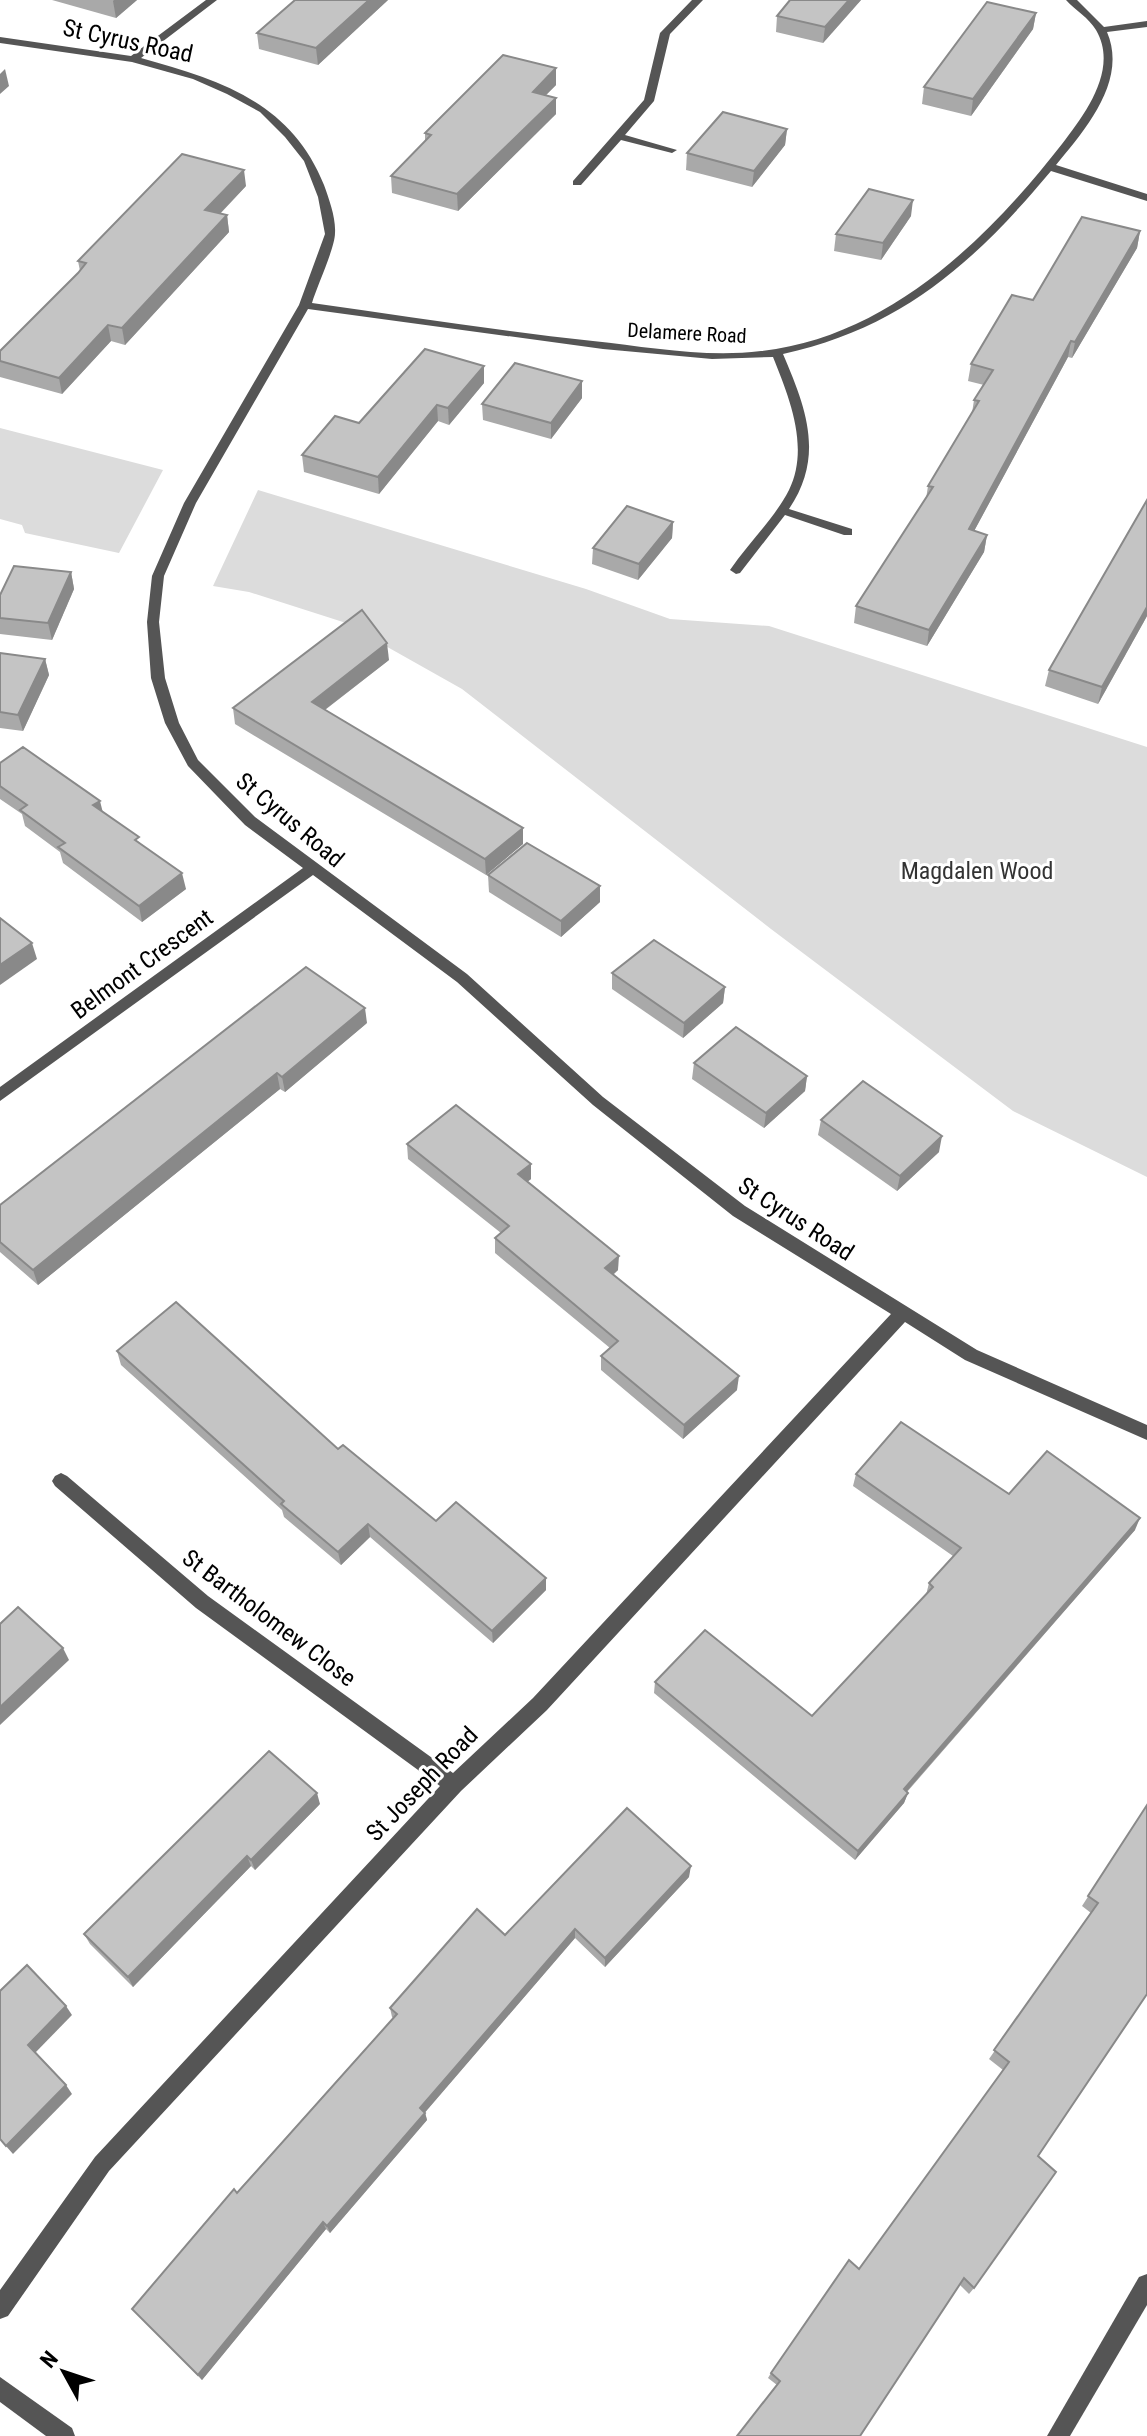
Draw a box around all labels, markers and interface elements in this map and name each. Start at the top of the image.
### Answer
street label: St Cyrus Road [60,14,196,68]
street label: Delamere Road [627,318,747,348]
street label: St Cyrus Road [230,767,350,873]
park label: Magdalen Wood [901,857,1053,885]
street label: Belmont Crescent [66,903,218,1025]
street label: St Cyrus Road [733,1171,859,1267]
street label: St Bartholomew Close [177,1544,361,1692]
street label: St Joseph Road [361,1721,483,1847]
north arrow [24,2332,104,2412]
text: N [35,2346,63,2373]

